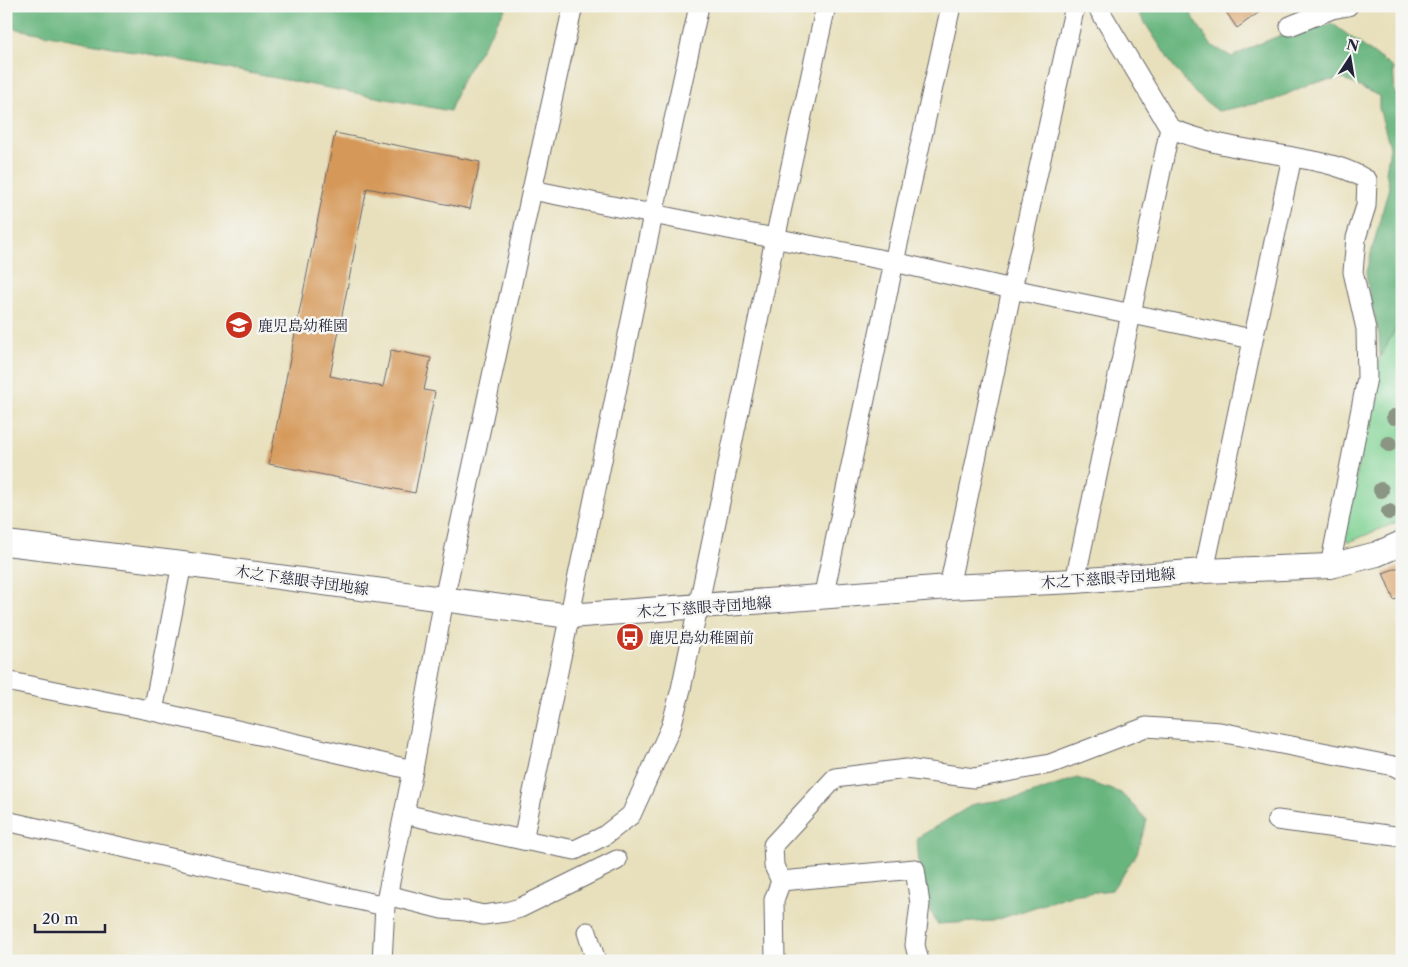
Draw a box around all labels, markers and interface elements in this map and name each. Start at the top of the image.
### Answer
north arrow [1326,32,1376,82]
text: N [1345,35,1361,55]
school or university icon: 鹿児島幼稚園 [224,310,254,340]
place label: 鹿児島幼稚園 [258,316,348,335]
street label: 木之下慈眼寺団地線 [234,561,370,599]
street label: 木之下慈眼寺団地線 [1040,564,1176,592]
street label: 木之下慈眼寺団地線 [636,593,772,621]
bus stop icon: 鹿児島幼稚園前 [615,622,645,652]
place label: 鹿児島幼稚園前 [649,628,754,647]
scale bar [35,902,105,934]
text: 20 m [42,909,78,928]

